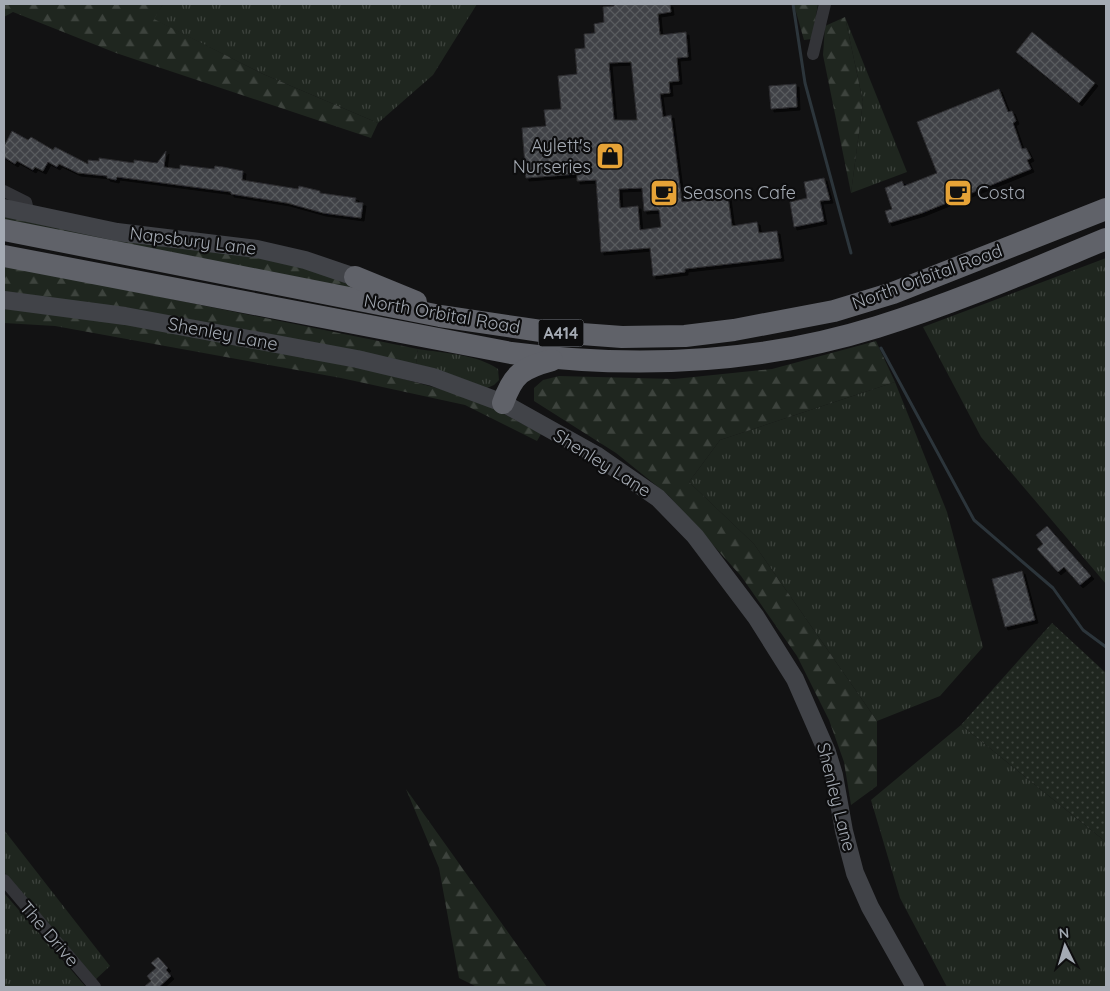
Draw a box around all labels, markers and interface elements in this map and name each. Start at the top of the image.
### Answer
place label: Aylett's Nurseries [513,134,591,178]
shop icon: Aylett's Nurseries [595,141,625,171]
cafe icon: Seasons Cafe [649,178,679,208]
cafe icon: Costa [943,178,973,208]
place label: Seasons Cafe [683,181,796,204]
place label: Costa [977,181,1025,204]
street label: Napsbury Lane [128,221,258,260]
street label: North Orbital Road [848,239,1005,314]
street label: North Orbital Road [362,288,522,339]
street label: Shenley Lane [166,312,280,355]
road number: A414 [538,319,584,346]
street label: Shenley Lane [549,423,655,502]
street label: Shenley Lane [812,740,861,854]
street label: The Drive [15,896,84,971]
north arrow [1040,921,1090,971]
text: N [1058,924,1070,942]

